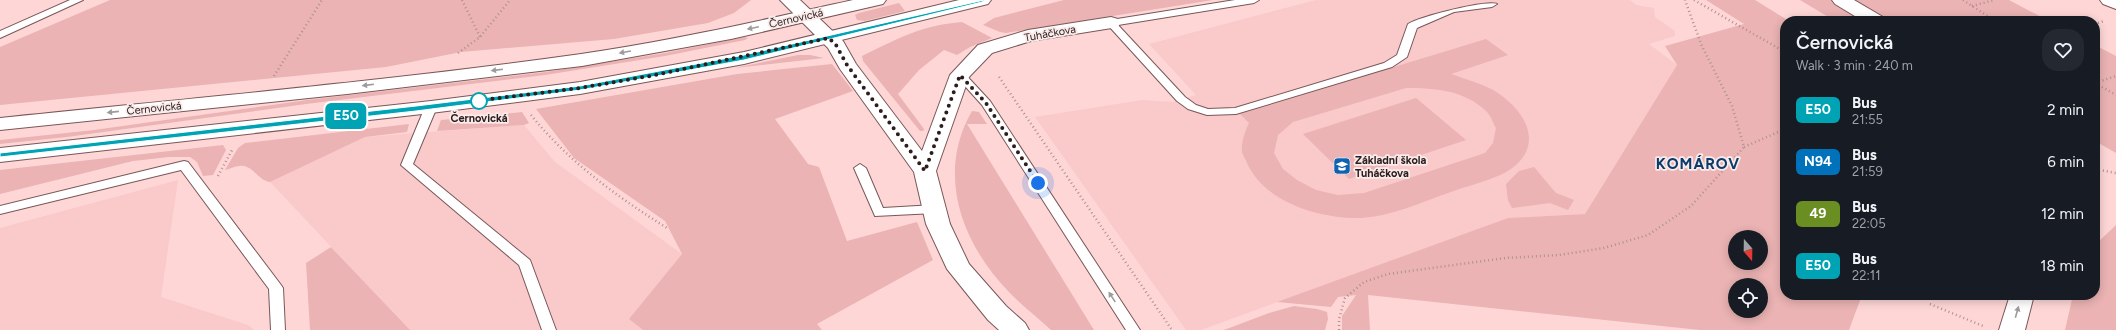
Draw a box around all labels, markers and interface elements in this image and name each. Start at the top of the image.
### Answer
street label: Černovická [768,5,824,31]
street label: Tuháčkova [1023,23,1077,44]
one-way arrow [747,25,759,31]
button: heart [2042,29,2084,71]
text: Černovická [1796,31,1893,54]
one-way arrow [619,49,632,55]
text: Walk · 3 min · 240 m [1796,58,1913,73]
one-way arrow [491,67,503,73]
one-way arrow [362,82,374,89]
marker: Černovická [470,92,488,110]
text: Bus [1852,94,1877,112]
street label: Černovická [126,98,182,118]
text: E50 [1805,101,1831,118]
text: 2 min [2047,101,2084,119]
line badge: E50 [323,103,369,129]
text: E50 [333,107,359,124]
one-way arrow [107,109,119,116]
place label: Černovická [450,111,508,125]
text: 21:55 [1852,112,1883,127]
text: Bus [1852,146,1877,164]
text: N94 [1804,153,1832,170]
text: 6 min [2047,153,2084,171]
place label: Základní škola Tuháčkova [1355,154,1427,180]
district label: KOMÁROV [1656,155,1740,173]
school or university icon: Základní škola Tuháčkova [1332,156,1352,176]
text: 21:59 [1852,164,1883,179]
your location [1028,173,1048,193]
text: Bus [1852,198,1877,216]
text: 49 [1810,205,1826,222]
text: 12 min [2041,205,2084,223]
text: 22:05 [1852,216,1886,231]
north arrow [1728,230,1768,270]
map controls [1728,230,1768,318]
text: Bus [1852,250,1877,268]
text: E50 [1805,257,1831,274]
text: 18 min [2040,257,2084,275]
text: 22:11 [1852,268,1881,283]
button: locate [1728,278,1768,318]
one-way arrow [1108,292,1116,302]
one-way arrow [2014,306,2020,318]

